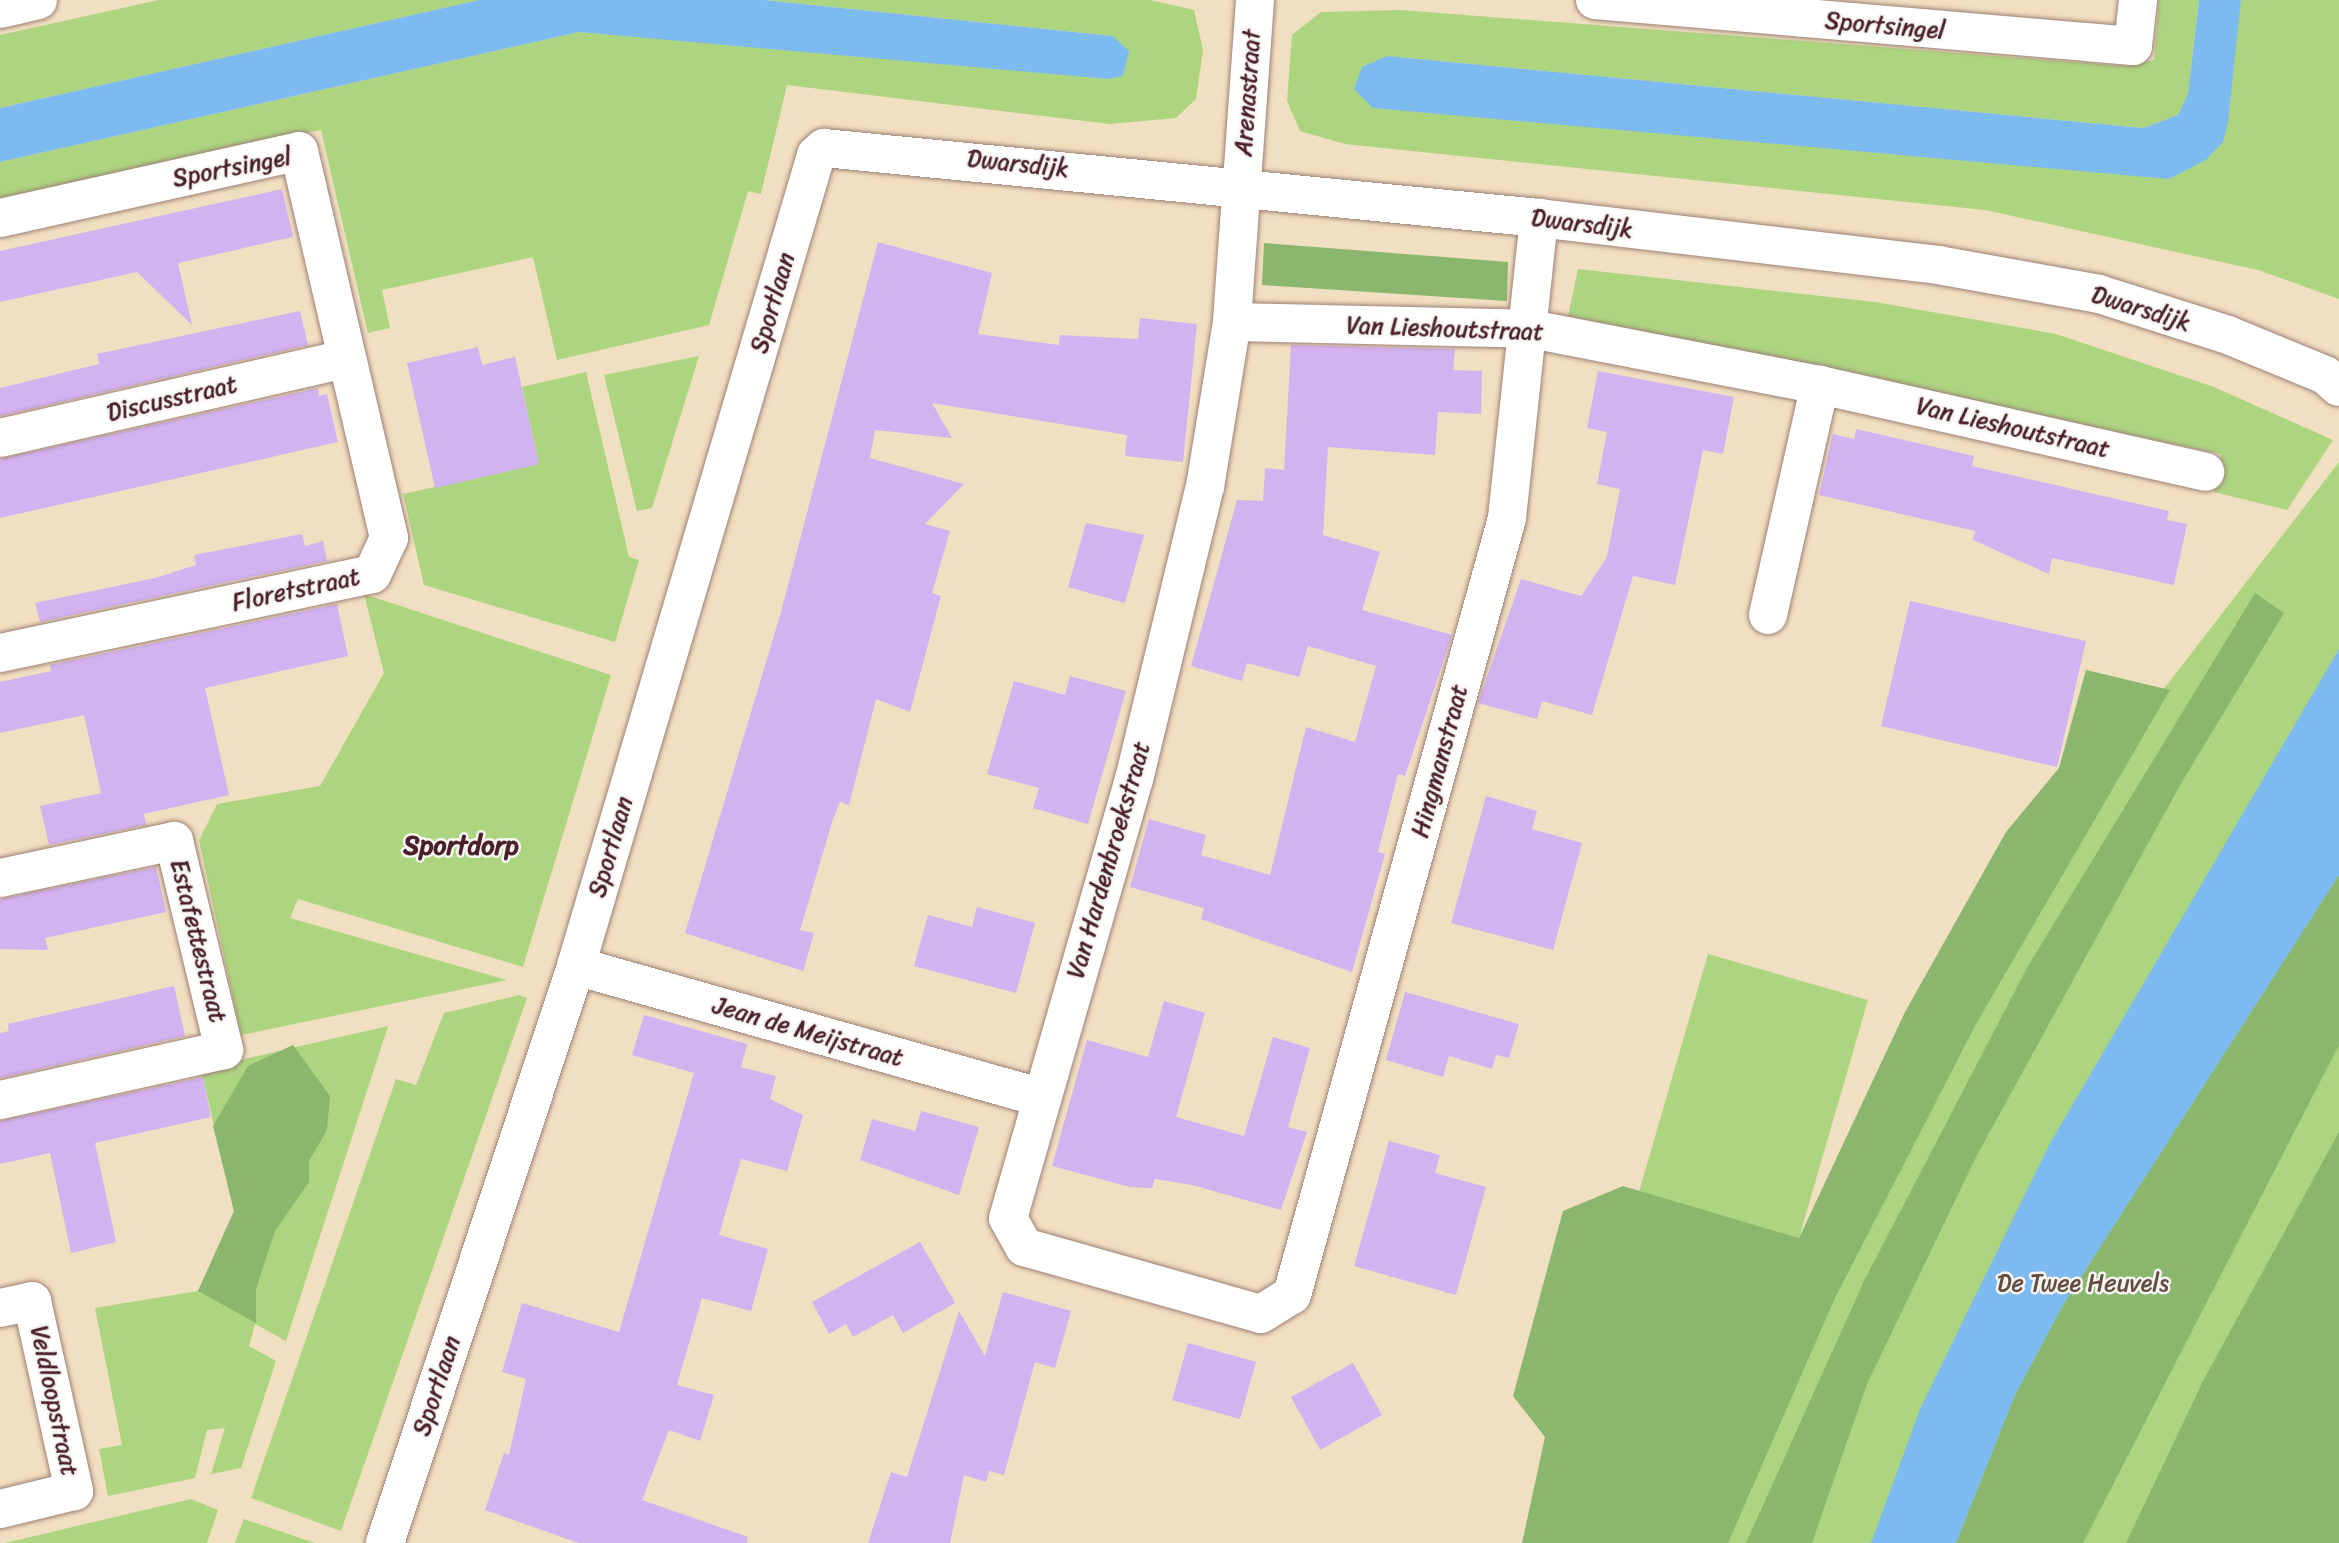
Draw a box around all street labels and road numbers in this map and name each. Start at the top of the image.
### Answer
street label: Sportsingel [1824,6,1946,46]
street label: Arenastraat [1229,29,1267,157]
street label: Sportsingel [170,142,294,194]
street label: Dwarsdijk [966,144,1070,184]
street label: Dwarsdijk [1529,203,1635,245]
street label: Sportlaan [745,249,801,357]
street label: Dwarsdijk [2088,280,2194,338]
street label: Van Lieshoutstraat [1346,311,1544,347]
street label: Discusstraat [104,370,240,428]
street label: Van Lieshoutstraat [1913,392,2113,464]
street label: Floretstraat [229,562,363,618]
street label: Hingmanstraat [1406,681,1474,841]
street label: Van Hardenbroekstraat [1061,737,1157,983]
street label: Sportlaan [583,793,639,901]
street label: Estafettestraat [164,857,232,1025]
street label: Jean de Meijstraat [709,991,907,1073]
street label: Veldloopstraat [24,1323,84,1479]
street label: Sportlaan [407,1332,467,1440]

